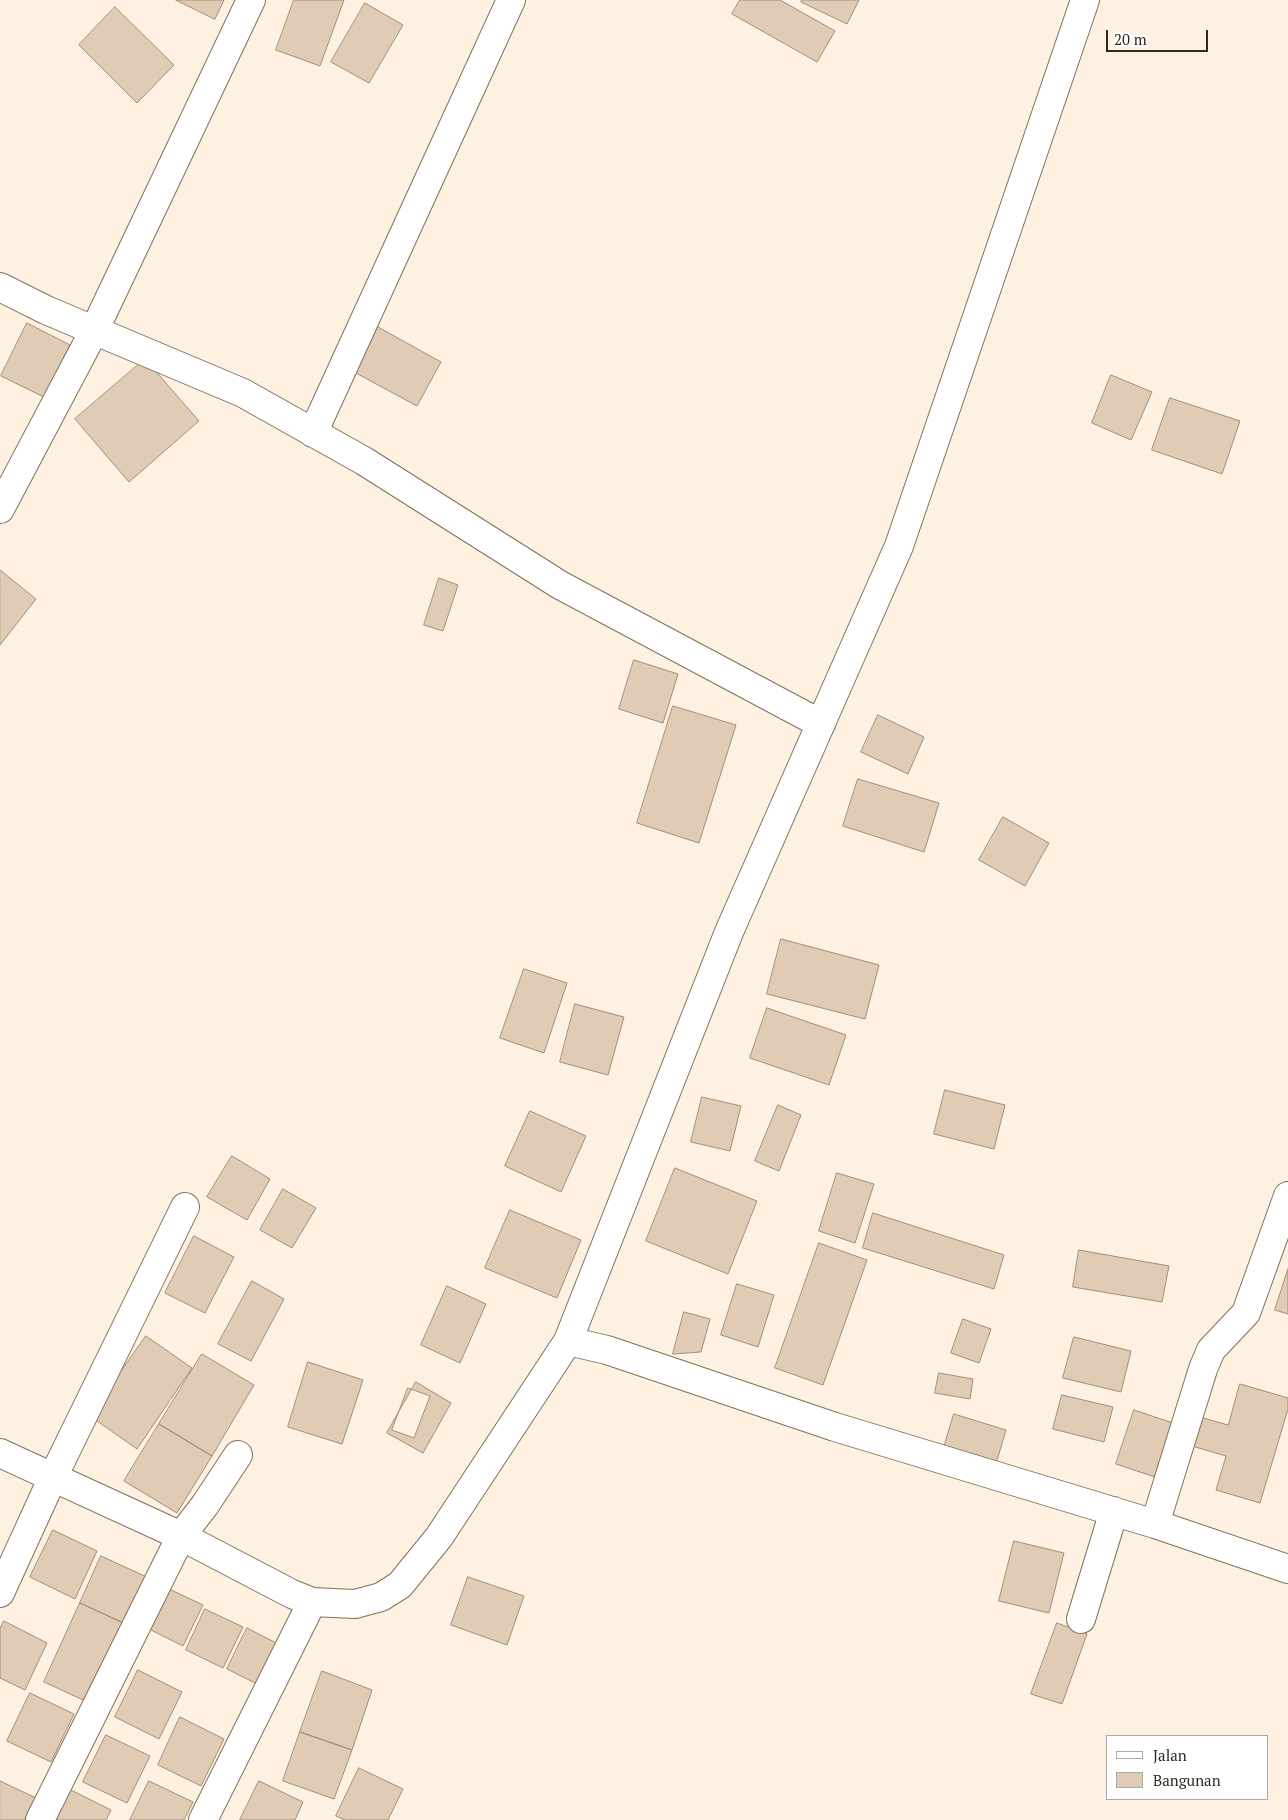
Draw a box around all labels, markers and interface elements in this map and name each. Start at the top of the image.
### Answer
scale bar [1108,20,1210,52]
text: 20 m [1114,29,1147,49]
legend [1106,1735,1268,1800]
text: Jalan [1153,1745,1187,1765]
text: Bangunan [1153,1770,1221,1790]

